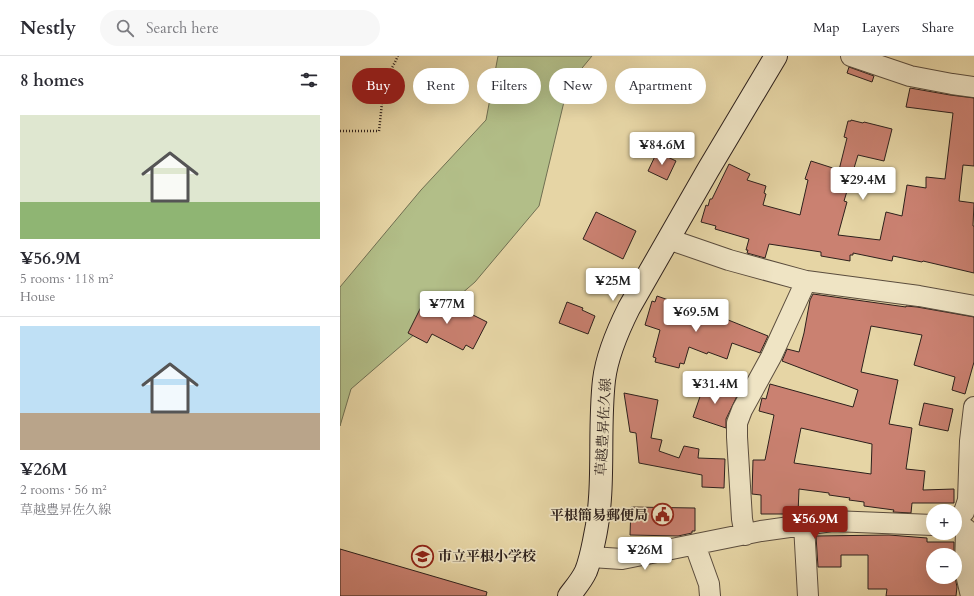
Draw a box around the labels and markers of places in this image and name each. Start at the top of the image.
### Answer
pin: ¥84.6M [629,132,695,166]
pin: ¥29.4M [830,167,896,201]
pin: ¥25M [589,268,637,302]
pin: ¥77M [423,291,471,325]
pin: ¥69.5M [663,299,729,333]
pin: ¥31.4M [682,371,748,405]
public building icon: 平根簡易郵便局 [650,502,676,528]
place label: 平根簡易郵便局 [550,506,648,525]
pin: ¥56.9M [782,506,848,540]
pin: ¥26M [621,537,669,571]
school or university icon: 市立平根小学校 [410,543,436,569]
place label: 市立平根小学校 [438,547,536,566]

